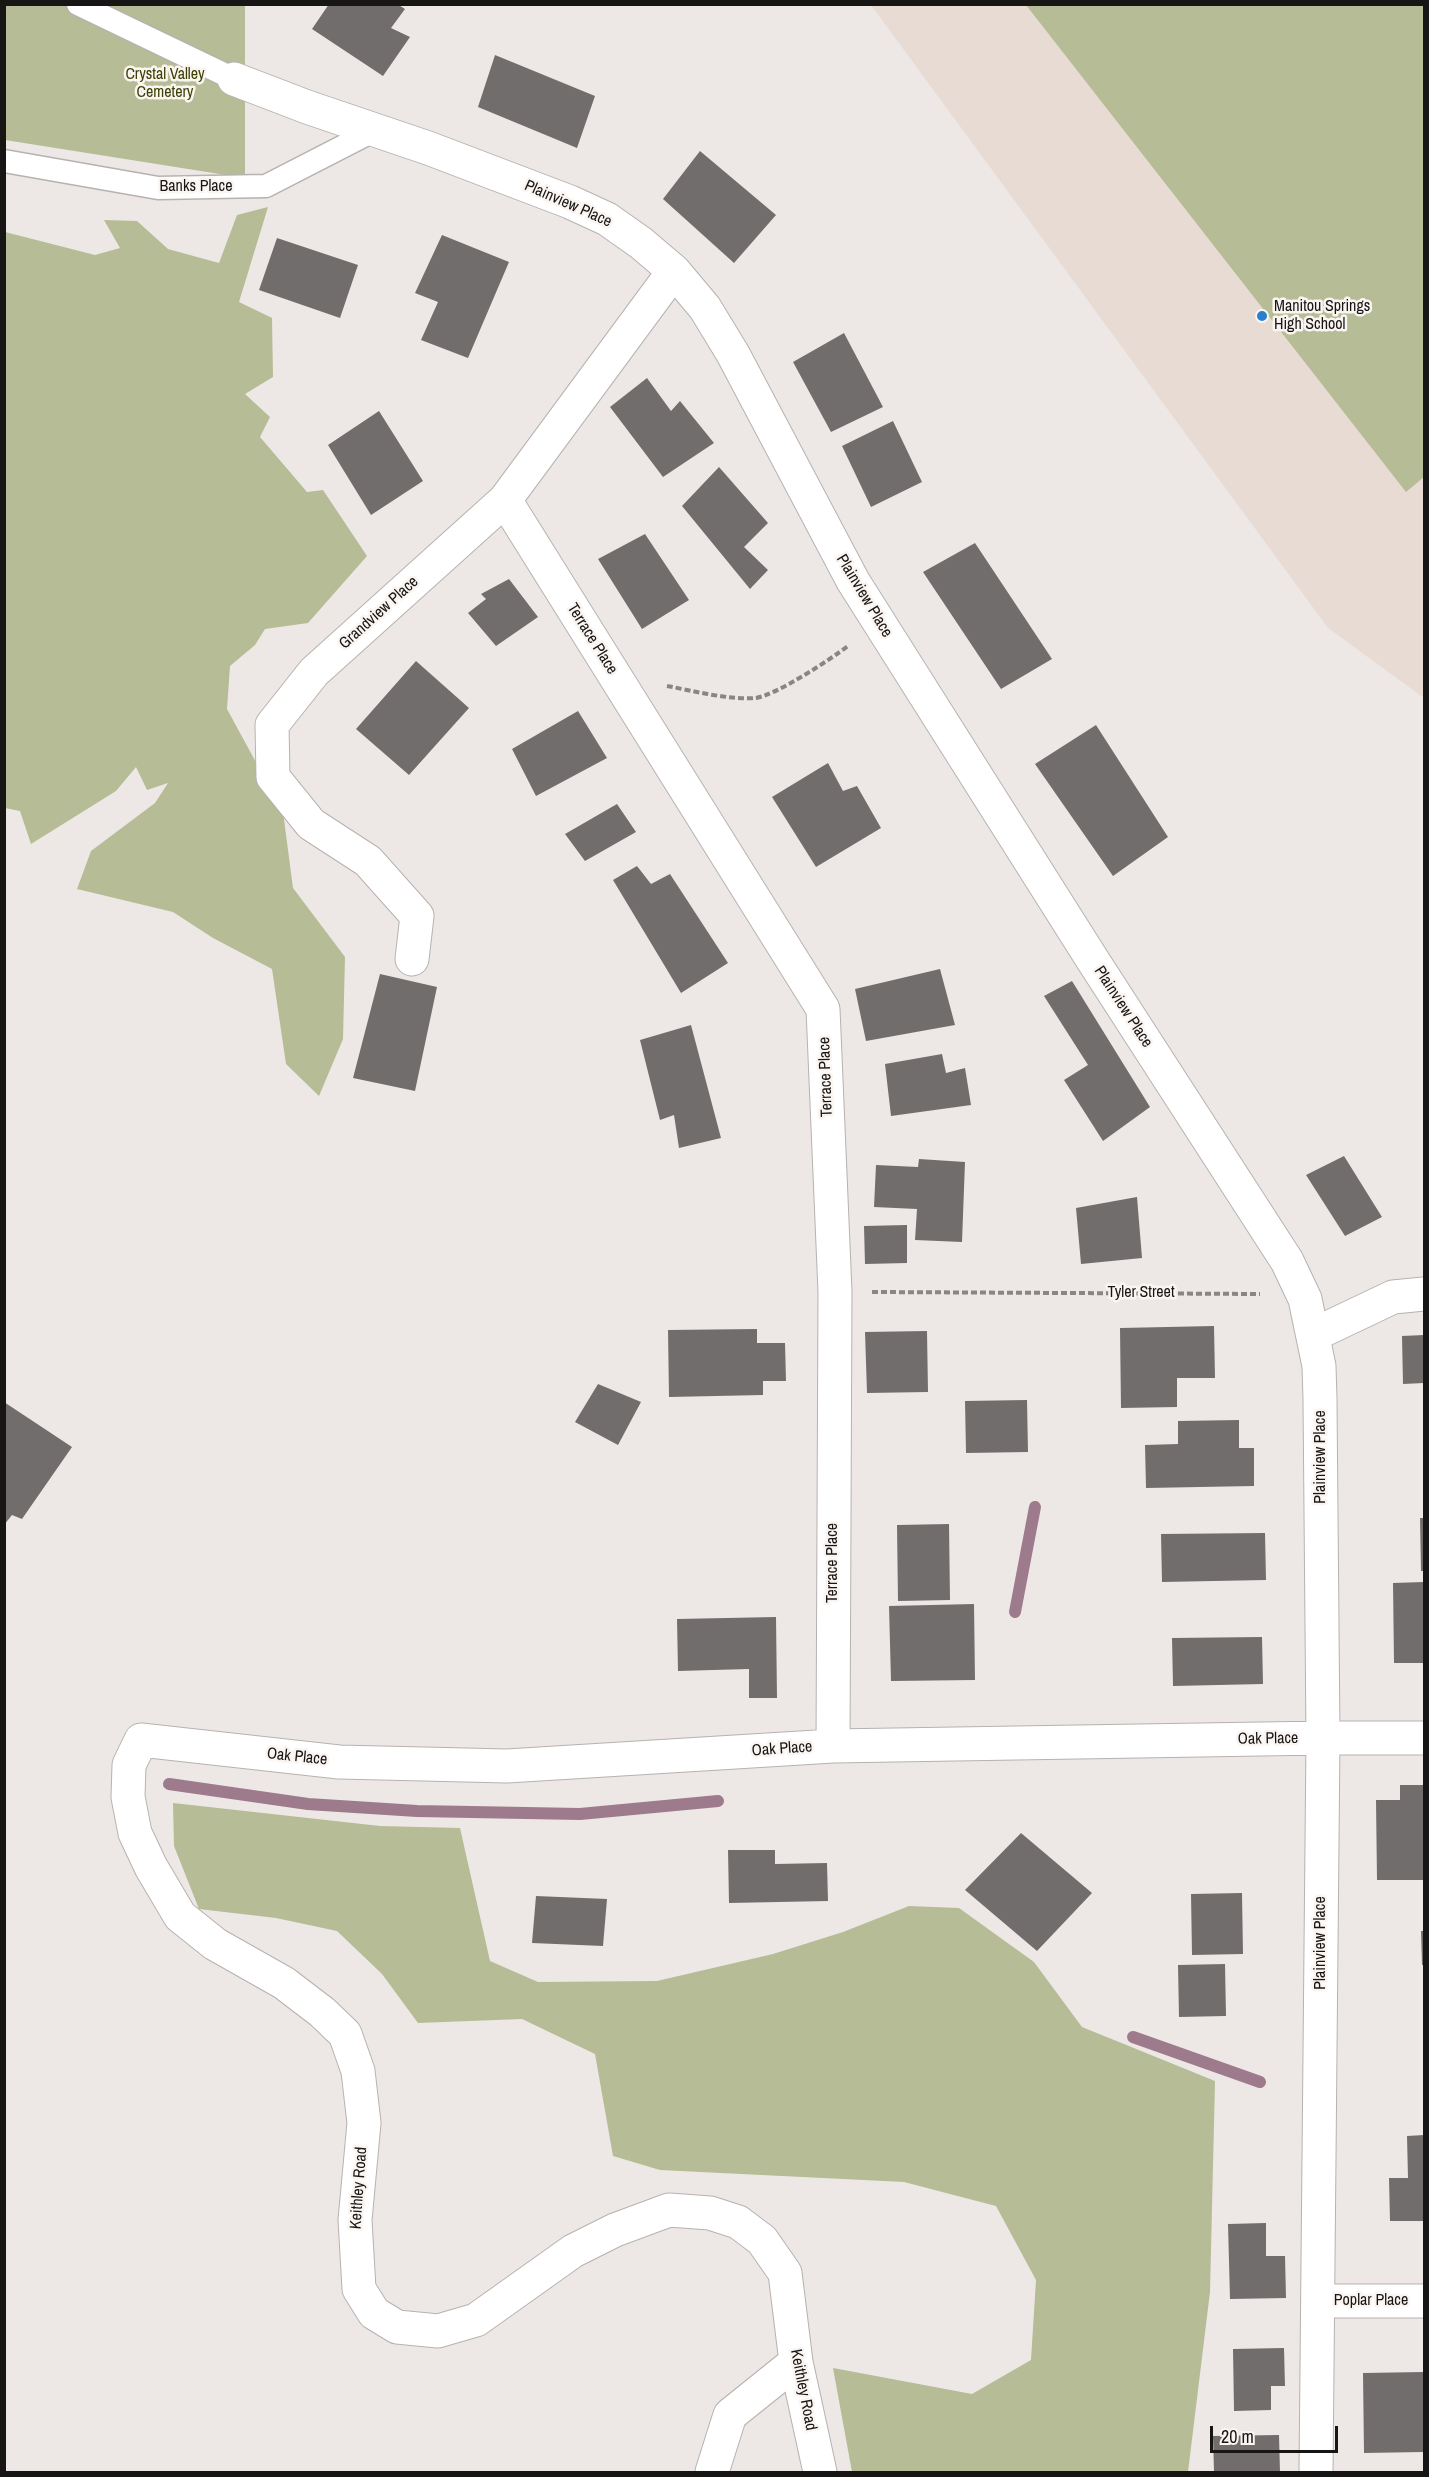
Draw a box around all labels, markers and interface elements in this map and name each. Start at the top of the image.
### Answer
park label: Crystal Valley Cemetery [125,65,205,103]
street label: Plainview Place [521,176,615,232]
street label: Banks Place [160,177,232,197]
place label: Manitou Springs High School [1274,297,1370,335]
marker: Manitou Springs High School [1255,309,1269,323]
street label: Plainview Place [832,551,896,641]
street label: Grandview Place [335,572,423,654]
street label: Terrace Place [563,600,621,678]
street label: Plainview Place [1090,963,1156,1051]
street label: Terrace Place [815,1037,837,1117]
street label: Tyler Street [1107,1283,1175,1303]
street label: Plainview Place [1311,1410,1331,1504]
street label: Terrace Place [823,1523,843,1603]
street label: Oak Place [1238,1729,1298,1749]
street label: Oak Place [751,1737,813,1761]
street label: Oak Place [266,1744,328,1770]
street label: Plainview Place [1311,1896,1331,1990]
street label: Keithley Road [347,2146,371,2230]
street label: Poplar Place [1334,2291,1408,2311]
street label: Keithley Road [786,2348,820,2432]
scale bar [1213,2414,1340,2452]
text: 20 m [1221,2424,1254,2449]

